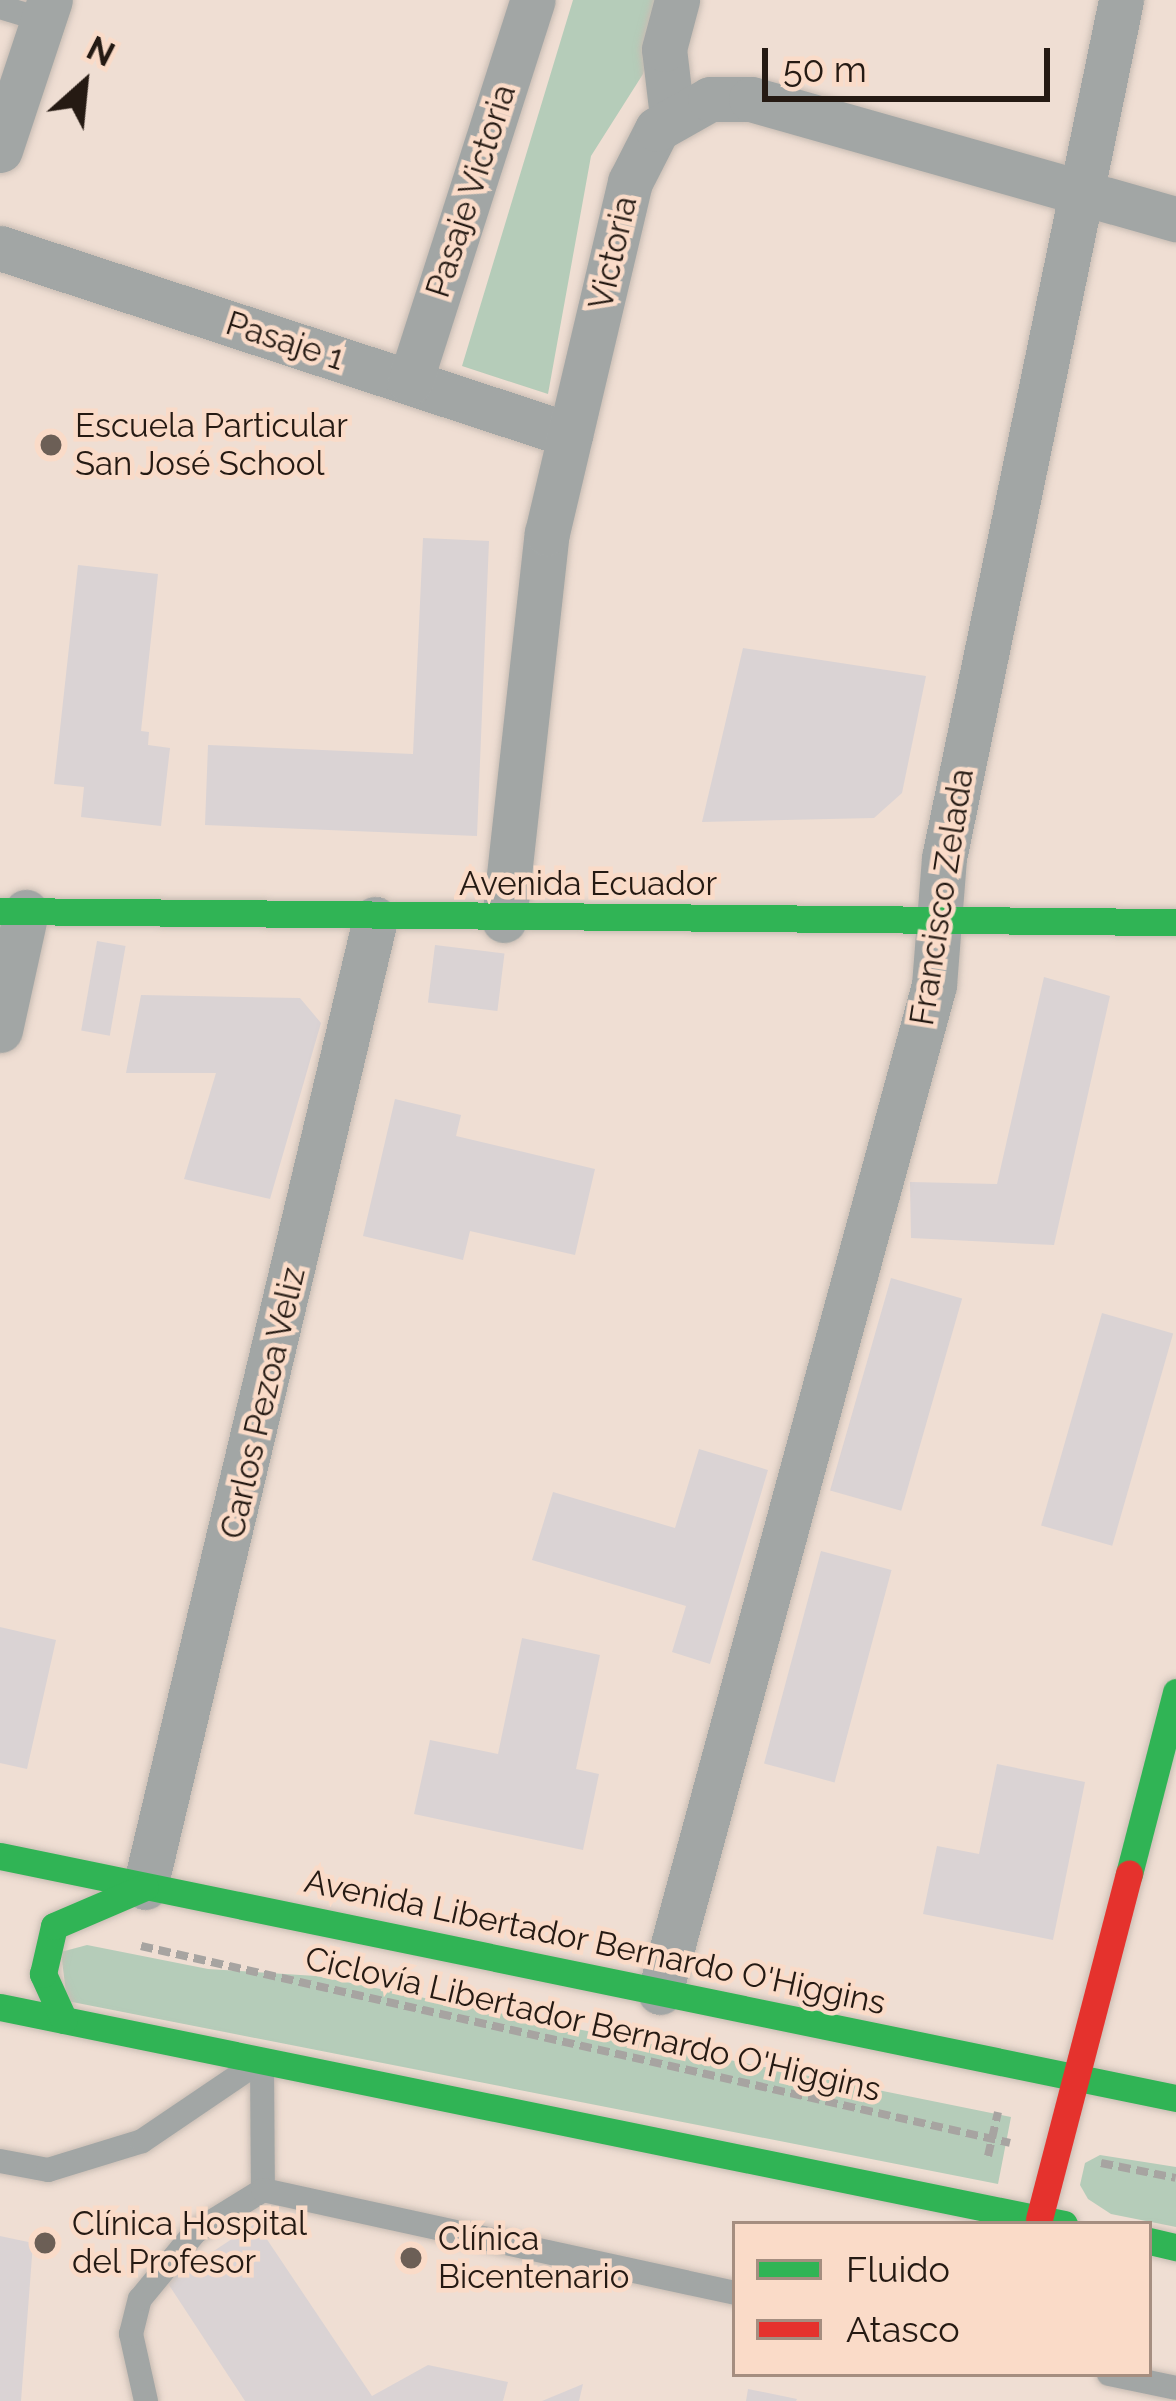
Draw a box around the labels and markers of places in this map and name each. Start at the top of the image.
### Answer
place label: Escuela Particular San José School [75,406,348,484]
marker: Escuela Particular San José School [38,432,64,458]
place label: Clínica Hospital del Profesor [72,2204,307,2282]
place label: Clínica Bicentenario [438,2219,629,2297]
marker: Clínica Hospital del Profesor [29,2227,61,2259]
marker: Clínica Bicentenario [395,2242,427,2274]

